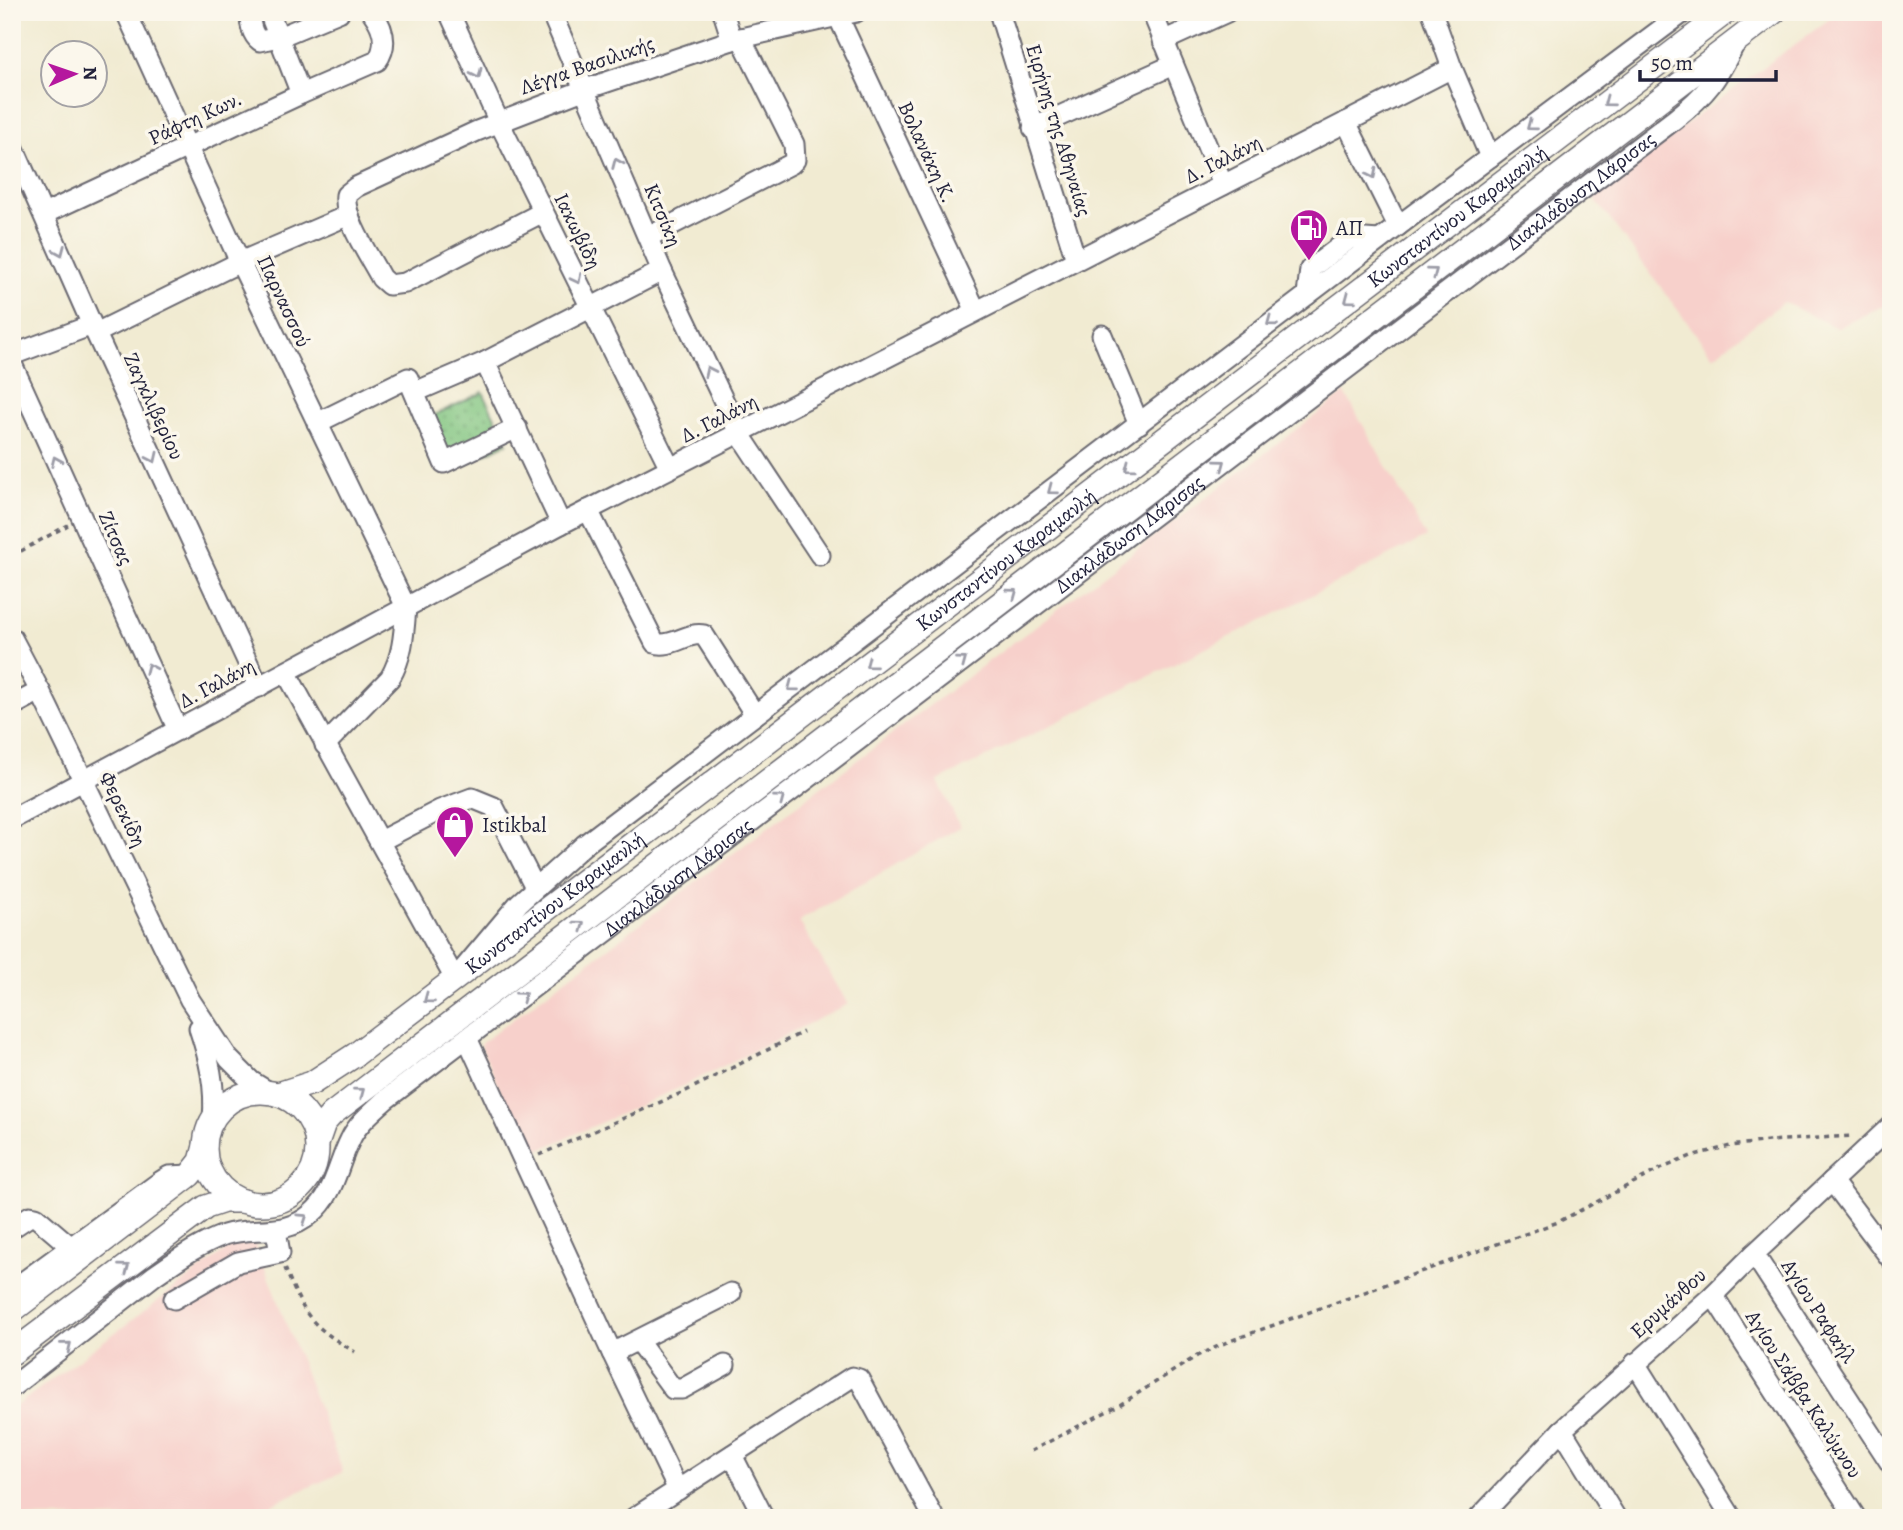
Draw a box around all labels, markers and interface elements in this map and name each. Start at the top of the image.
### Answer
street label: Λέγγα Βασιλικής [515,29,658,101]
north arrow [38,38,108,108]
scale bar [1640,38,1777,82]
street label: Ειρήνης της Αθηναίας [1019,40,1099,220]
text: 50 m [1651,49,1693,77]
text: N [77,66,103,81]
one-way arrow [469,67,483,79]
street label: Ράφτη Κων. [144,84,246,152]
one-way arrow [1603,94,1616,107]
street label: Βολανάκη Κ. [891,97,963,207]
one-way arrow [1526,118,1539,130]
street label: Διακλάδωση Λάρισας [1500,125,1661,257]
street label: Δ. Γαλάνη [1180,128,1266,190]
street label: Κωνσταντίνου Καραμανλή [1361,139,1553,294]
one-way arrow [611,158,625,171]
one-way arrow [1364,167,1378,179]
street label: Κιτσίκη [637,179,689,251]
street label: Ιακωβίδη [548,188,608,274]
fuel station icon: ΑΠ [1288,207,1330,262]
place label: ΑΠ [1335,214,1363,242]
one-way arrow [52,243,66,256]
street label: Παρνασσού [250,250,318,352]
one-way arrow [1426,267,1438,280]
one-way arrow [568,272,582,284]
one-way arrow [1344,291,1356,304]
one-way arrow [1267,314,1279,327]
street label: Ζαγκλιβερίου [117,348,191,464]
one-way arrow [704,366,718,378]
street label: Δ. Γαλάνη [676,387,762,449]
one-way arrow [145,451,159,463]
one-way arrow [50,456,64,468]
one-way arrow [1124,458,1136,471]
one-way arrow [1213,460,1225,473]
street label: Διακλάδωση Λάρισας [1049,468,1210,600]
street label: Κωνσταντίνου Καραμανλή [910,482,1102,637]
one-way arrow [1047,482,1059,494]
street label: Ζίτσας [92,507,140,569]
one-way arrow [1006,588,1018,601]
street label: Δ. Γαλάνη [174,651,260,715]
one-way arrow [865,655,877,668]
one-way arrow [954,657,966,670]
one-way arrow [144,663,158,675]
one-way arrow [787,678,800,691]
street label: Φερεκίδη [93,767,153,851]
one-way arrow [773,794,785,807]
shop icon: Istikbal [434,804,476,859]
place label: Istikbal [482,811,546,839]
street label: Διακλάδωση Λάρισας [598,811,758,943]
street label: Κωνσταντίνου Καραμανλή [459,825,651,981]
one-way arrow [572,920,584,933]
one-way arrow [424,991,436,1004]
one-way arrow [514,992,526,1005]
one-way arrow [352,1088,365,1101]
one-way arrow [296,1213,309,1226]
street label: Αγίου Ραφαήλ [1774,1253,1863,1369]
street label: Ερυμάνθου [1624,1261,1712,1345]
one-way arrow [118,1263,130,1276]
street label: Αγίου Σάββα Καλύμνου [1739,1304,1869,1483]
one-way arrow [58,1342,71,1354]

